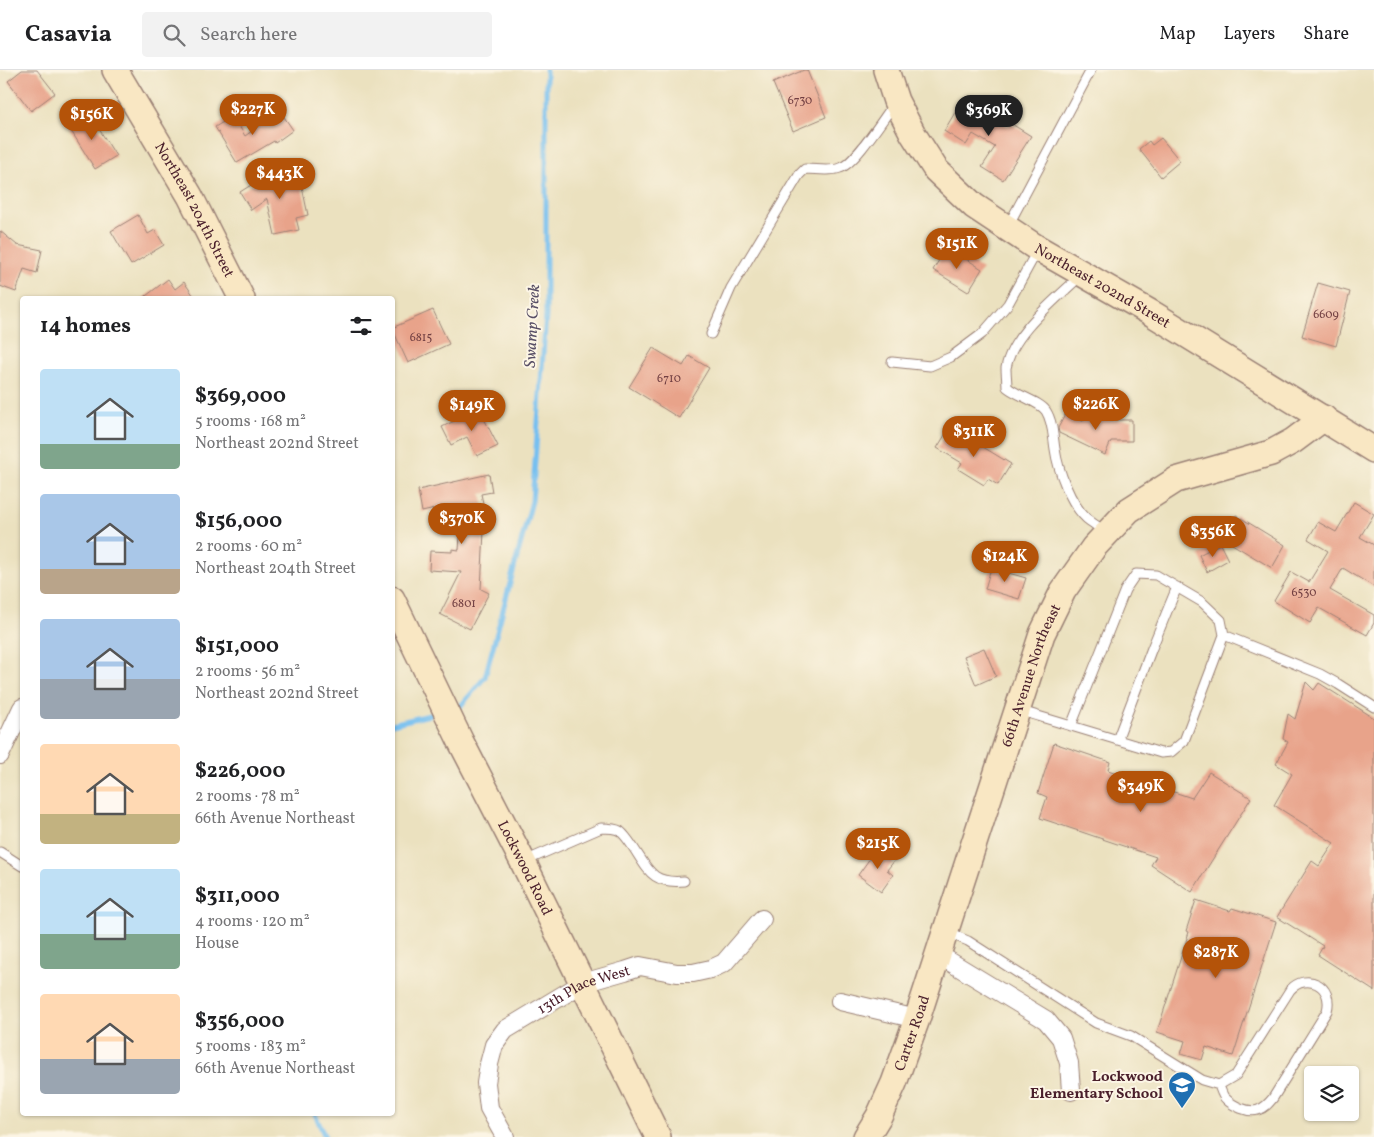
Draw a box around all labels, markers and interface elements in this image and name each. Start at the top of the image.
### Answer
search box [142,12,492,57]
text: Casavia [25,18,112,52]
icon: search [160,21,188,49]
text: Search here [200,22,297,48]
text: Map [1159,22,1195,47]
text: Layers [1223,22,1275,47]
text: Share [1303,22,1349,47]
pin: $227K [218,93,288,136]
house number: 6730 [788,93,812,109]
pin: $369K [954,94,1024,137]
pin: $156K [57,98,127,141]
text: $227K [231,99,275,121]
text: $369K [966,100,1012,122]
text: $156K [70,104,114,126]
street label: Northeast 204th Street [148,139,239,282]
pin: $443K [245,158,315,200]
text: $443K [256,163,304,185]
pin: $151K [922,228,992,270]
text: $151K [936,233,978,255]
street label: Northeast 202nd Street [1030,239,1174,334]
water label: Swamp Creek [520,283,546,368]
house number: 6609 [1313,307,1339,323]
text: 14 homes [40,312,131,341]
icon: filters [347,312,375,340]
house number: 6815 [410,330,433,346]
house number: 6710 [657,371,681,387]
text: $369,000 [195,382,286,411]
pin: $226K [1061,388,1131,431]
icon: home [80,389,140,449]
pin: $149K [437,390,507,432]
text: $226K [1073,394,1119,416]
text: $149K [449,395,495,417]
text: 5 rooms · 168 m² [195,411,306,433]
pin: $311K [939,416,1009,458]
text: $311K [953,421,995,443]
text: Northeast 202nd Street [195,433,359,455]
pin: $370K [427,502,497,545]
text: $156,000 [195,507,282,536]
text: $370K [439,508,485,530]
icon: home [80,514,140,574]
pin: $356K [1178,516,1248,558]
text: $356K [1190,521,1236,543]
text: 2 rooms · 60 m² [195,536,302,558]
pin: $124K [970,540,1040,583]
text: $124K [983,546,1027,568]
text: Northeast 204th Street [195,558,356,580]
house number: 6530 [1292,585,1316,601]
house number: 6801 [452,596,476,612]
street label: 66th Avenue Northeast [997,601,1067,750]
text: $151,000 [195,632,279,661]
icon: home [80,639,140,699]
text: 2 rooms · 56 m² [195,661,300,683]
text: Northeast 202nd Street [195,683,359,705]
text: $226,000 [195,757,285,786]
icon: home [80,764,140,824]
pin: $349K [1106,770,1176,813]
text: $349K [1118,776,1164,798]
text: 2 rooms · 78 m² [195,786,300,808]
text: 66th Avenue Northeast [195,808,355,830]
street label: Lockwood Road [491,817,557,919]
pin: $215K [843,828,913,870]
text: $215K [857,833,899,855]
text: $311,000 [195,882,280,911]
icon: home [80,889,140,949]
text: 4 rooms · 120 m² [195,911,310,933]
text: House [195,933,239,955]
pin: $287K [1181,936,1251,979]
text: $287K [1193,942,1239,964]
street label: 13th Place West [534,961,633,1020]
street label: Carter Road [890,993,936,1074]
text: $356,000 [195,1007,284,1036]
icon: home [80,1014,140,1074]
text: 5 rooms · 183 m² [195,1036,306,1058]
text: 66th Avenue Northeast [195,1058,355,1080]
map controls [1304,1066,1359,1121]
button: layers [1304,1066,1359,1121]
place label: Lockwood Elementary School [1030,1067,1163,1105]
school or university icon: Lockwood Elementary School [1167,1070,1197,1109]

